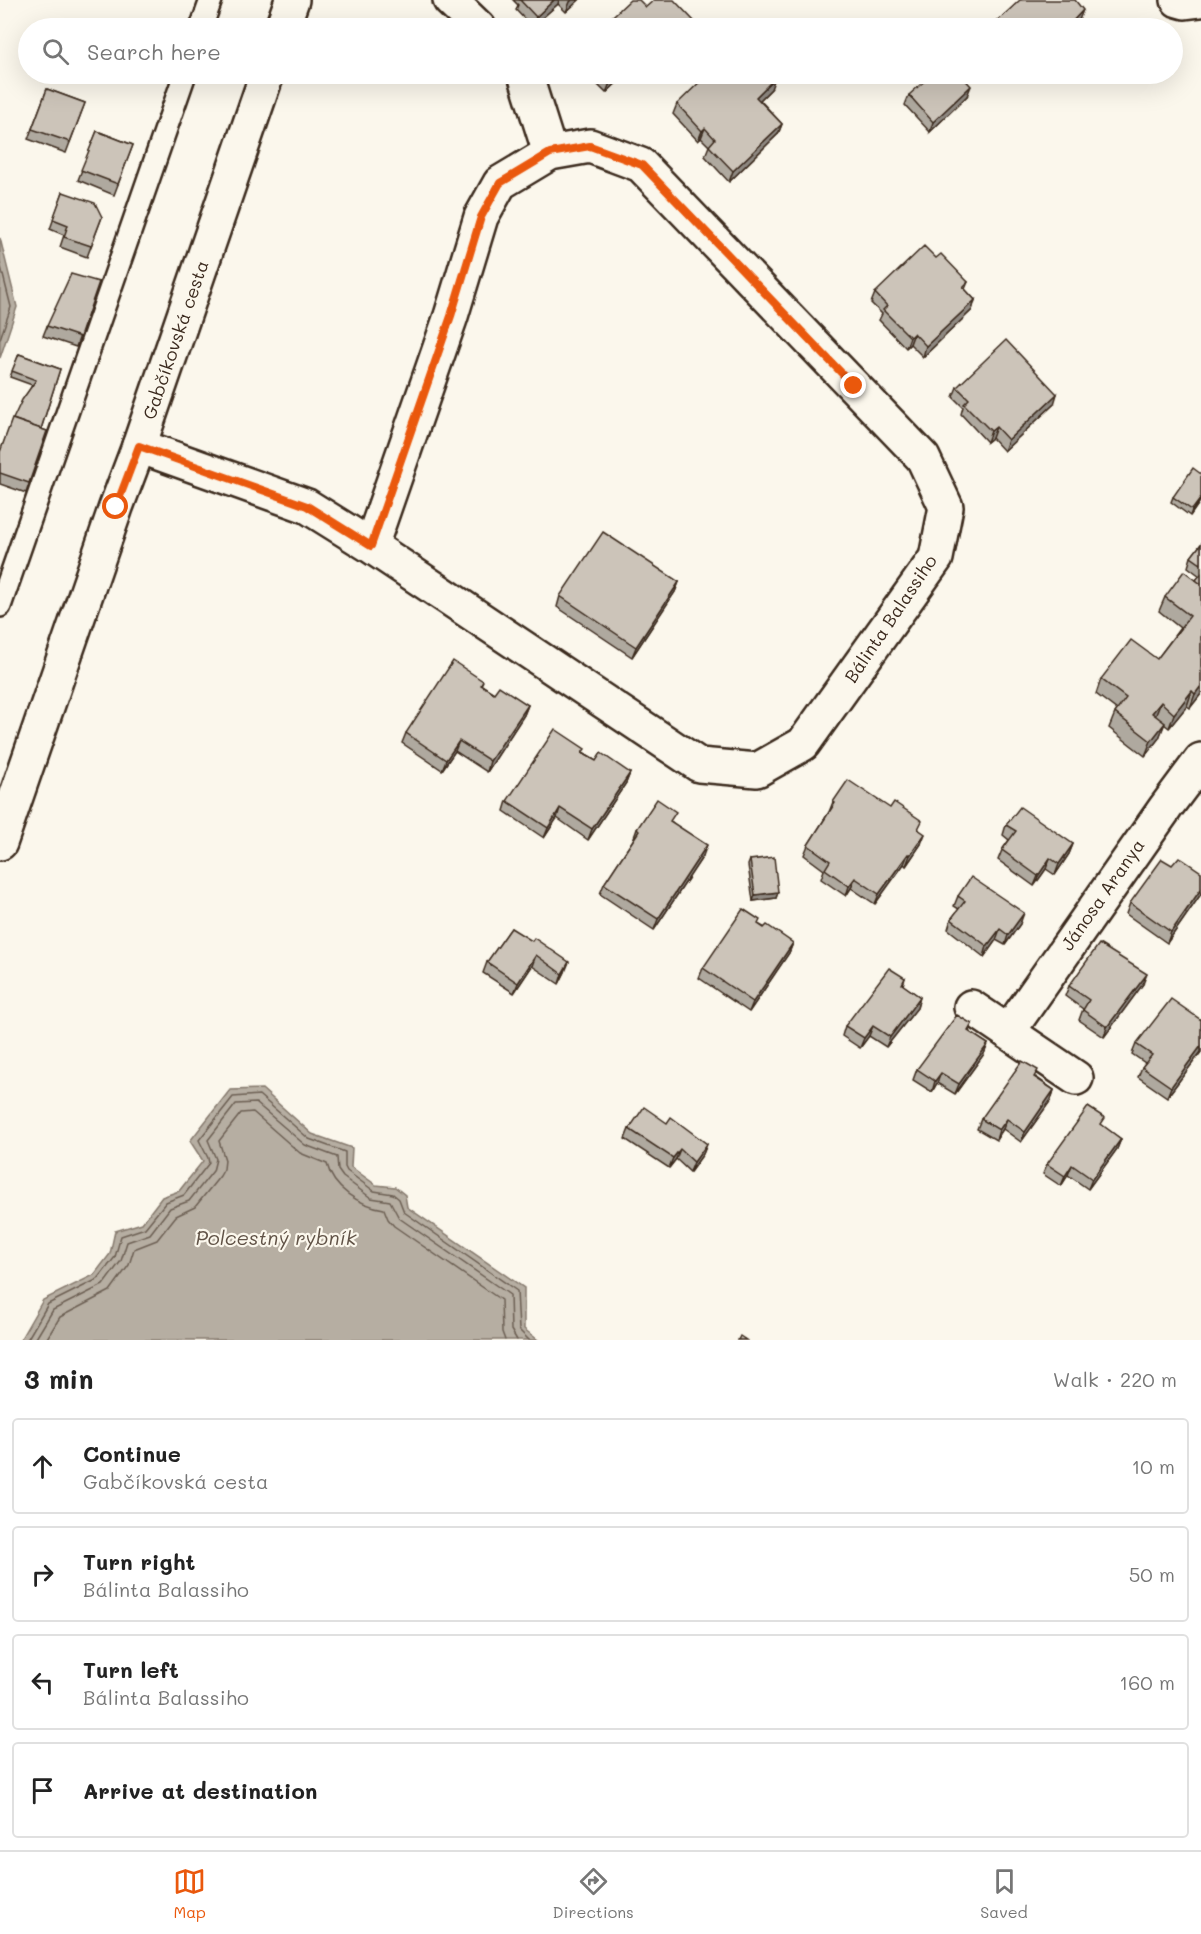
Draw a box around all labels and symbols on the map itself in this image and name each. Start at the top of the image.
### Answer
street label: Gabčíkovská cesta [137,257,214,422]
route end [840,372,866,398]
route start [102,493,128,519]
street label: Bálinta Balassiho [838,550,942,687]
street label: Jánosa Aranya [1055,834,1150,955]
water label: Polcestný rybník [196,1224,357,1250]

